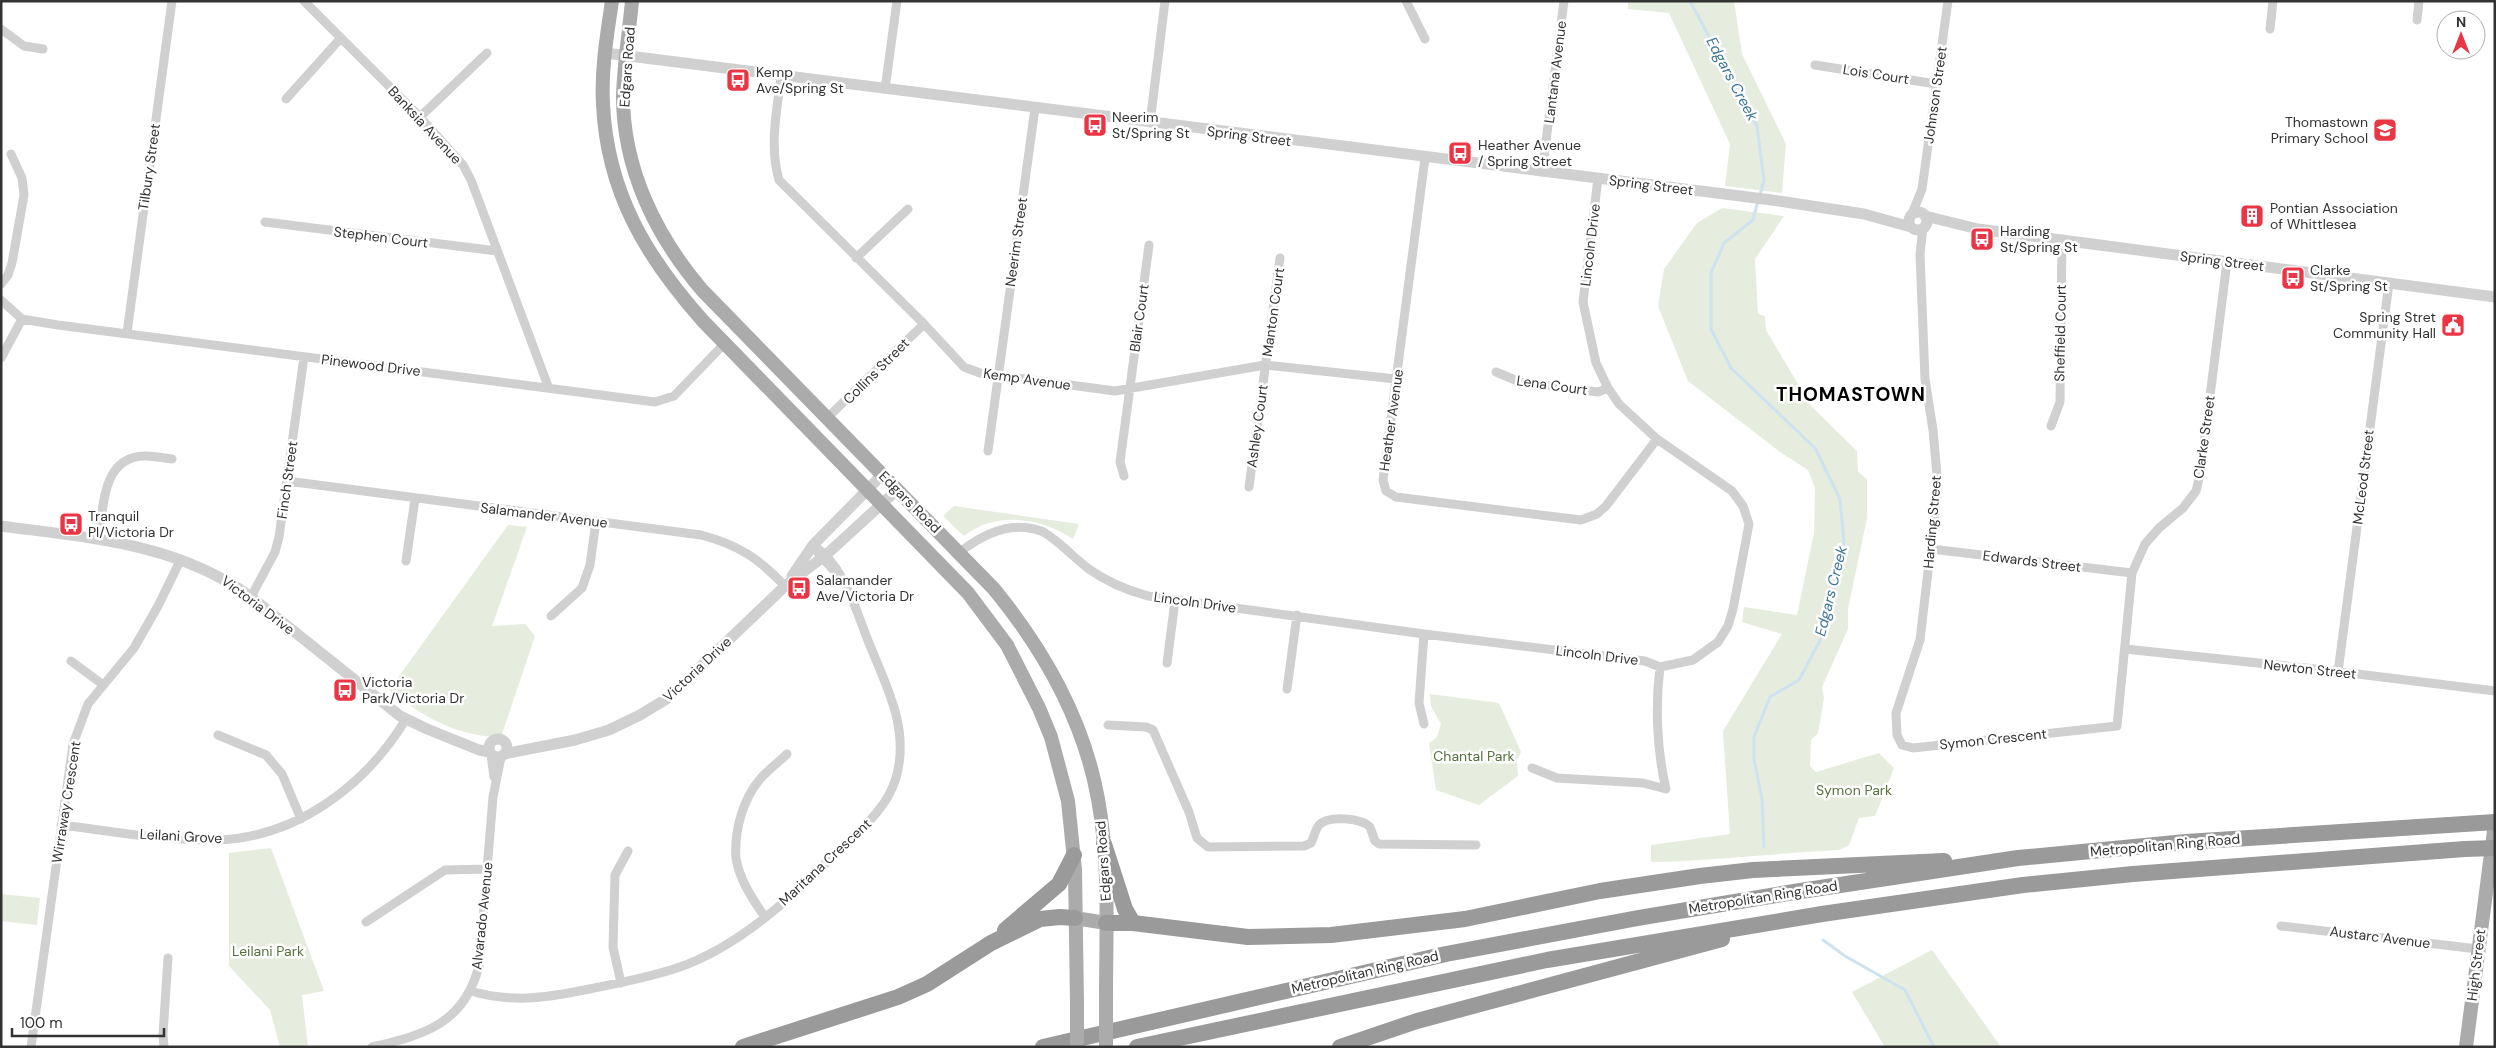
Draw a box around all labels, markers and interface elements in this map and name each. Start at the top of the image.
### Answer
north arrow [2436,10,2486,60]
text: N [2456,13,2466,31]
street label: Lantana Avenue [1540,20,1570,124]
street label: Edgars Road [615,26,639,108]
water label: Edgars Creek [1701,34,1763,125]
street label: Johnson Street [1919,45,1951,145]
street label: Lois Court [1842,60,1910,88]
place label: Kemp Ave/Spring St [756,63,844,97]
bus stop icon: Kemp Ave/Spring St [725,67,751,93]
street label: Banksia Avenue [384,82,466,168]
place label: Neerim St/Spring St [1112,108,1190,142]
bus stop icon: Neerim St/Spring St [1082,112,1108,138]
place label: Thomastown Primary School [2271,113,2368,147]
school or university icon: Thomastown Primary School [2372,117,2398,143]
street label: Tilbury Street [134,122,164,212]
street label: Spring Street [1206,122,1292,150]
place label: Heather Avenue / Spring Street [1478,136,1581,170]
bus stop icon: Heather Avenue / Spring Street [1447,140,1473,166]
street label: Spring Street [1608,171,1694,199]
street label: Neerim Street [1001,196,1031,288]
place label: Pontian Association of Whittlesea [2270,199,2398,233]
street label: Lincoln Drive [1576,203,1604,287]
building icon: Pontian Association of Whittlesea [2239,203,2265,229]
street label: Stephen Court [333,222,429,252]
place label: Harding St/Spring St [2000,222,2078,256]
bus stop icon: Harding St/Spring St [1969,226,1995,252]
street label: Spring Street [2179,247,2265,275]
place label: Clarke St/Spring St [2310,261,2388,295]
bus stop icon: Clarke St/Spring St [2280,265,2306,291]
street label: Manton Court [1258,266,1288,358]
street label: Blair Court [1125,283,1153,353]
street label: Sheffield Court [2050,284,2070,382]
place label: Spring Stret Community Hall [2333,308,2436,342]
public building icon: Spring Stret Community Hall [2440,312,2466,338]
street label: Collins Street [839,334,913,408]
street label: Pinewood Drive [320,350,422,380]
street label: Kemp Avenue [982,364,1072,394]
street label: Heather Avenue [1375,368,1407,472]
street label: Lena Court [1515,371,1589,399]
district label: THOMASTOWN [1776,382,1926,407]
street label: Ashley Court [1242,383,1272,469]
street label: Clarke Street [2189,394,2219,480]
street label: McLeod Street [2348,429,2378,525]
street label: Finch Street [273,440,301,520]
street label: Edgars Road [875,467,945,537]
street label: Harding Street [1919,475,1945,569]
street label: Salamander Avenue [479,498,609,532]
place label: Tranquil Pl/Victoria Dr [88,507,174,541]
bus stop icon: Tranquil Pl/Victoria Dr [58,511,84,537]
water label: Edgars Creek [1810,543,1852,638]
street label: Edwards Street [1982,546,2082,576]
place label: Salamander Ave/Victoria Dr [816,571,914,605]
street label: Victoria Drive [218,572,298,638]
bus stop icon: Salamander Ave/Victoria Dr [786,575,812,601]
street label: Lincoln Drive [1153,587,1237,617]
street label: Victoria Drive [659,633,735,705]
street label: Lincoln Drive [1555,641,1639,669]
street label: Newton Street [2263,655,2357,683]
place label: Victoria Park/Victoria Dr [362,673,464,707]
bus stop icon: Victoria Park/Victoria Dr [332,677,358,703]
street label: Symon Crescent [1938,724,2048,754]
street label: Wirraway Crescent [47,740,85,864]
park label: Chantal Park [1433,747,1515,765]
park label: Symon Park [1816,781,1892,799]
street label: Maritana Crescent [775,815,875,909]
street label: Edgars Road [1091,820,1115,902]
street label: Leilani Grove [139,825,223,847]
street label: Metropolitan Ring Road [2089,829,2241,861]
street label: Alvarado Avenue [467,861,497,971]
street label: Metropolitan Ring Road [1687,876,1839,918]
street label: Austarc Avenue [2329,922,2431,952]
street label: High Street [2463,928,2489,1002]
park label: Leilani Park [232,942,304,960]
street label: Metropolitan Ring Road [1290,946,1440,998]
scale bar [12,1006,165,1038]
text: 100 m [20,1013,63,1033]

